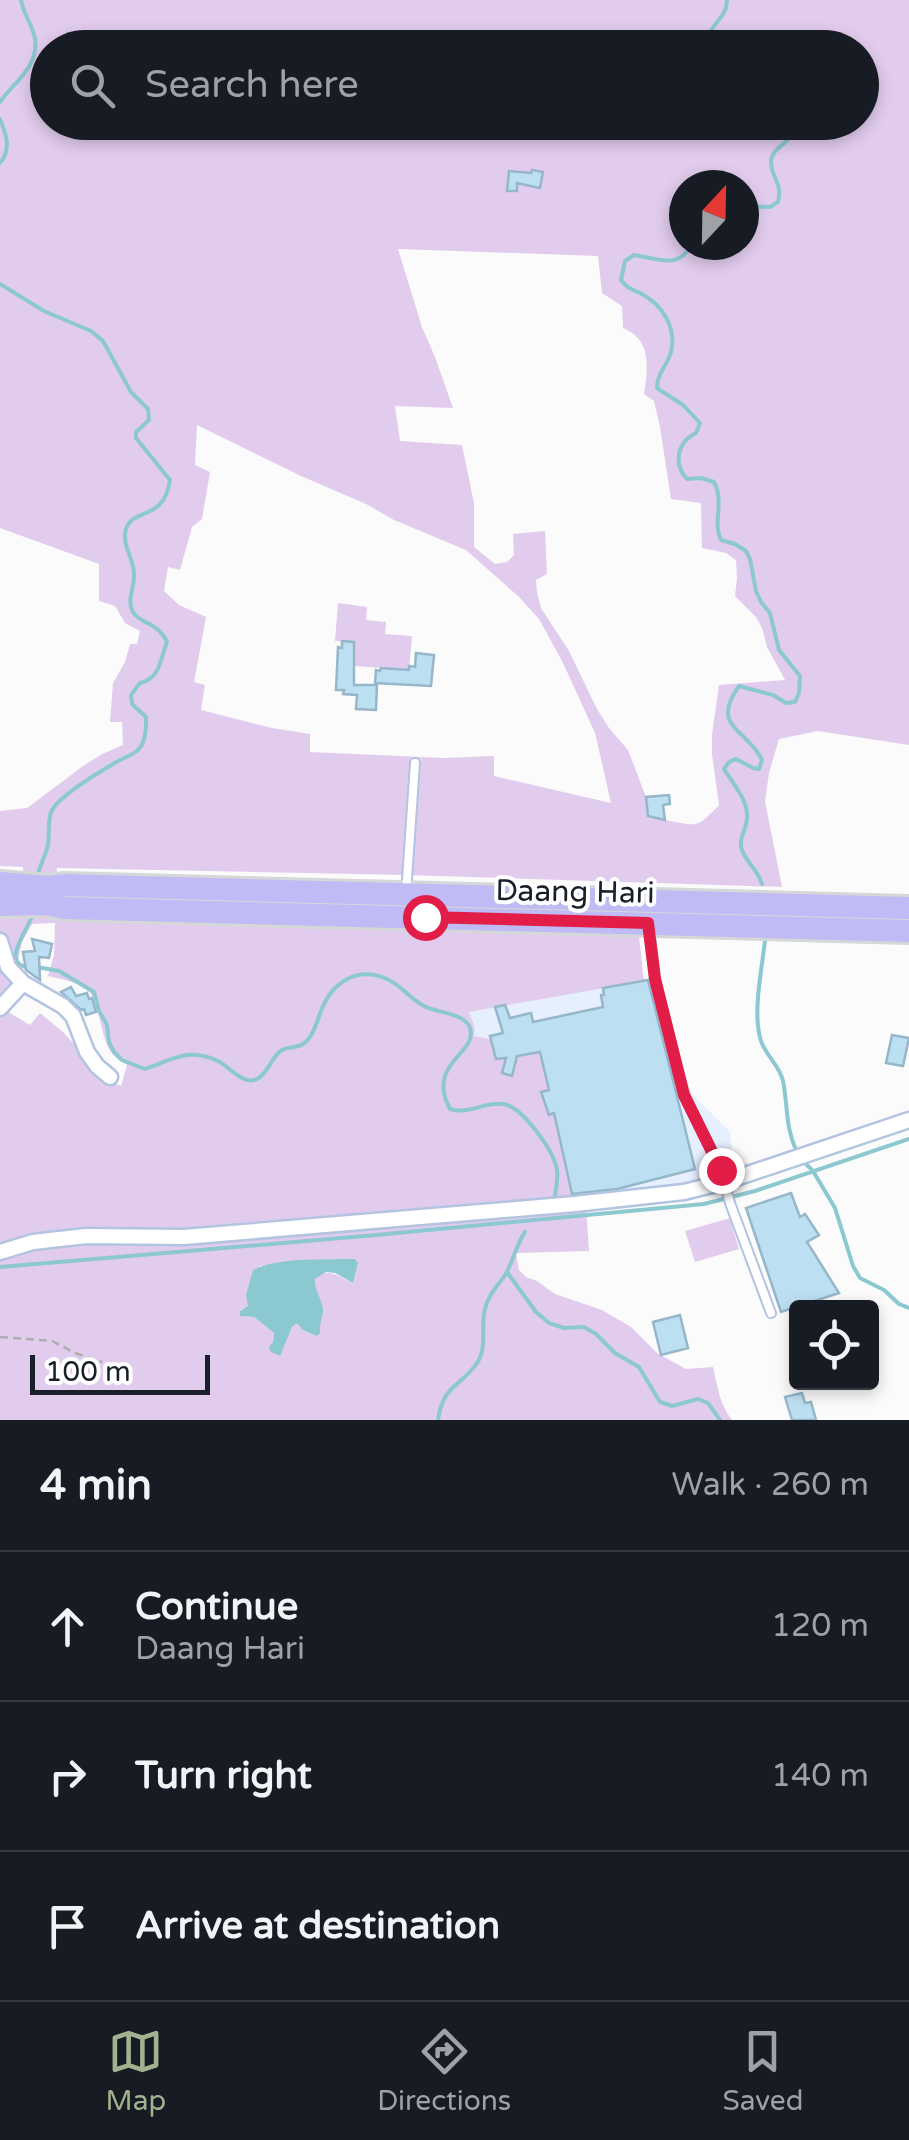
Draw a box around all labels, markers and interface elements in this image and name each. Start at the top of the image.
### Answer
search box [30,30,879,140]
icon: search [65,58,120,113]
text: Search here [145,62,359,108]
north arrow [669,170,759,260]
street label: Daang Hari [495,872,655,912]
route start [403,895,449,941]
route end [699,1148,745,1194]
map controls [789,1300,879,1390]
button: locate [789,1300,879,1390]
scale bar [30,1350,210,1394]
text: 100 m [45,1355,131,1389]
text: 4 min [40,1460,152,1511]
text: Walk · 260 m [672,1466,869,1504]
text: Continue [135,1584,298,1630]
icon: ahead [40,1599,95,1654]
text: 120 m [771,1607,869,1645]
text: Daang Hari [135,1630,305,1668]
icon: right [40,1749,95,1804]
text: Turn right [135,1753,312,1799]
text: 140 m [771,1757,869,1795]
icon: arrive [40,1899,95,1954]
text: Arrive at destination [135,1903,500,1949]
tab: Map [106,2024,166,2118]
tab: Directions [377,2024,511,2118]
tab: Saved [722,2024,803,2118]

